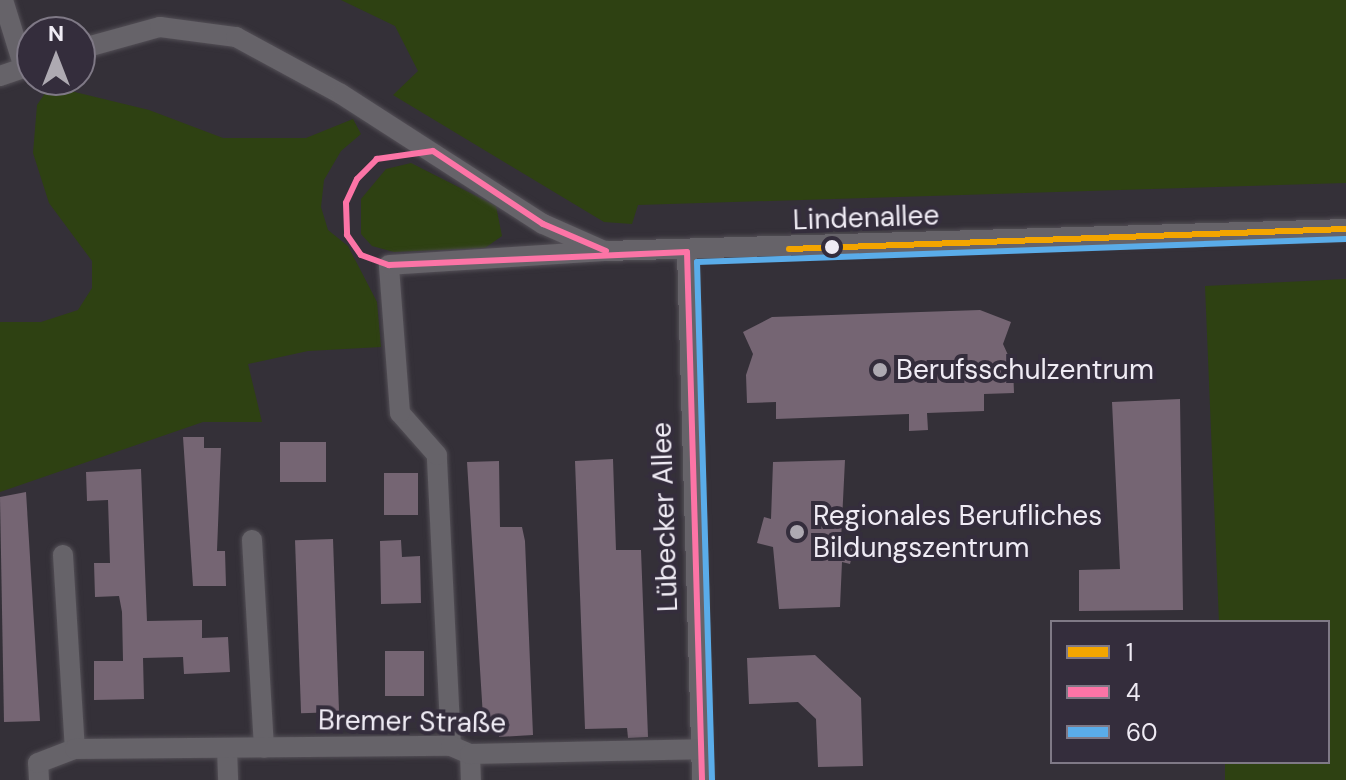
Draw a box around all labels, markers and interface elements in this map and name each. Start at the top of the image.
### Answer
north arrow [16,16,96,96]
text: N [48,19,64,48]
street label: Lindenallee [792,199,940,237]
unlabelled marker [824,239,840,255]
place label: Berufsschulzentrum [896,353,1154,387]
marker: Berufsschulzentrum [871,361,889,379]
street label: Lübecker Allee [645,421,685,613]
place label: Regionales Berufliches Bildungszentrum [813,499,1102,565]
marker: Regionales Berufliches Bildungszentrum [788,523,806,541]
legend [1050,620,1330,764]
text: 1 [1126,637,1134,668]
text: 4 [1126,677,1141,708]
street label: Bremer Straße [318,704,506,740]
text: 60 [1126,717,1158,748]

